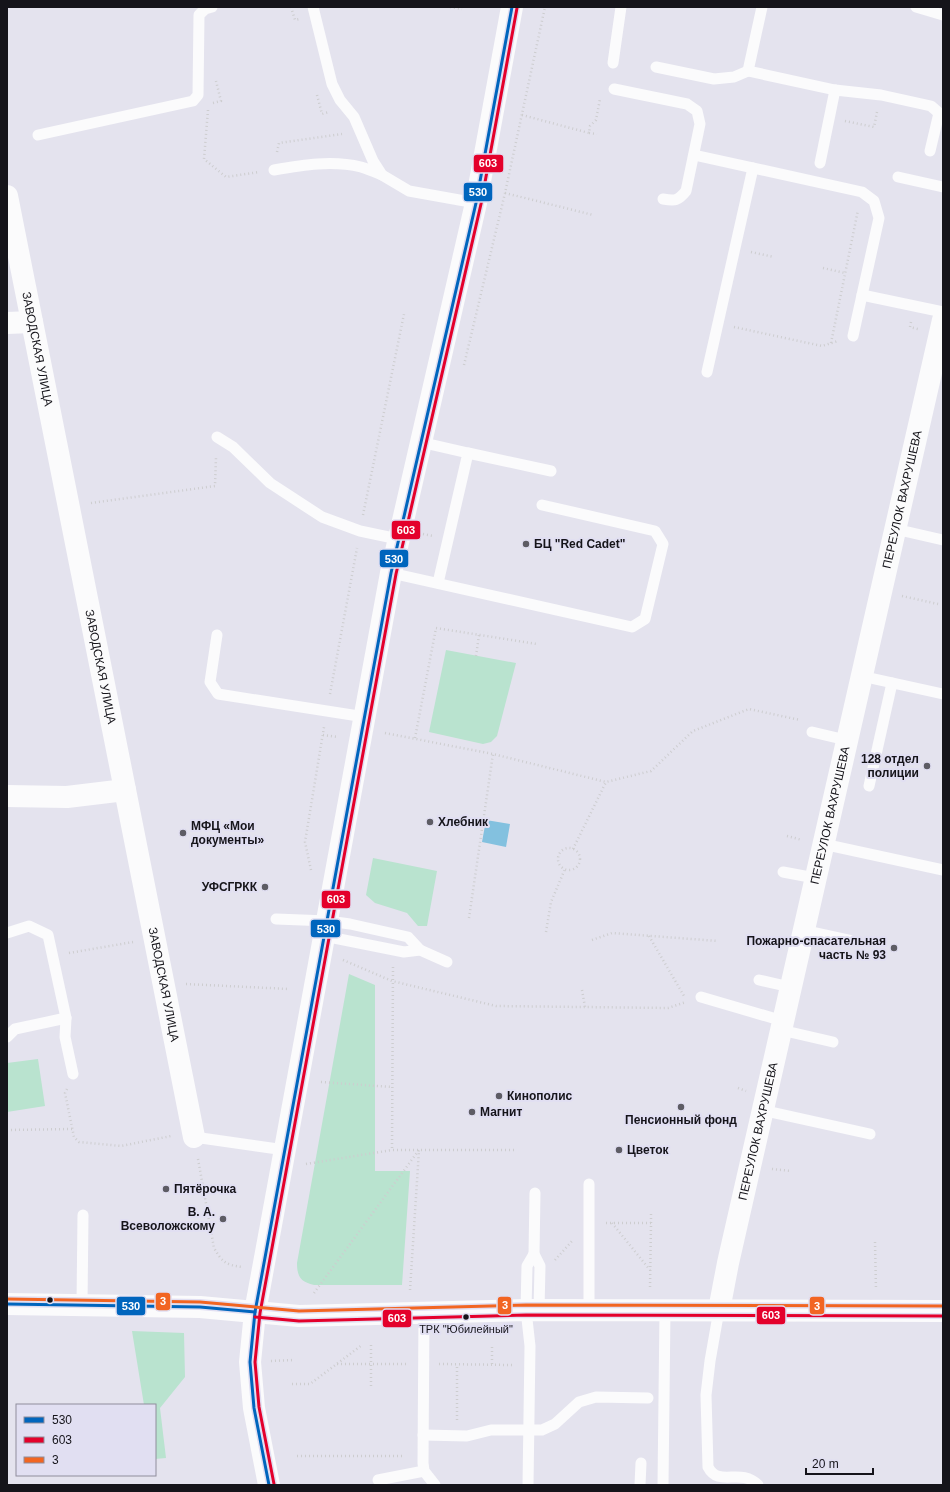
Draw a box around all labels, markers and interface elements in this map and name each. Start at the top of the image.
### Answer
line badge: 603 [473,154,504,173]
text: 603 [479,157,497,169]
line badge: 530 [463,182,493,202]
text: 530 [469,186,487,198]
street label: ЗАВОДСКАЯ УЛИЦА [19,291,56,407]
street label: ПЕРЕУЛОК ВАХРУШЕВА [880,429,925,570]
line badge: 603 [391,520,421,540]
text: 603 [397,524,415,536]
place label: БЦ "Red Cadet" [534,537,625,551]
marker: БЦ "Red Cadet" [521,539,531,549]
line badge: 530 [379,549,409,568]
text: 530 [385,553,403,565]
street label: ЗАВОДСКАЯ УЛИЦА [82,608,119,725]
street label: ПЕРЕУЛОК ВАХРУШЕВА [808,745,853,886]
place label: 128 отдел полиции [861,752,919,780]
marker: 128 отдел полиции [922,761,932,771]
place label: Хлебник [438,815,489,829]
marker: Хлебник [425,817,435,827]
place label: МФЦ «Мои документы» [191,819,264,847]
marker: МФЦ «Мои документы» [178,828,188,838]
place label: УФСГРКК [202,880,258,894]
marker: УФСГРКК [260,882,270,892]
line badge: 603 [321,890,351,909]
text: 603 [327,893,345,905]
line badge: 530 [310,919,341,938]
text: 530 [317,923,335,935]
street label: ЗАВОДСКАЯ УЛИЦА [145,926,182,1043]
place label: Пожарно-спасательная часть № 93 [746,934,886,962]
marker: Пожарно-спасательная часть № 93 [889,943,899,953]
street label: ПЕРЕУЛОК ВАХРУШЕВА [736,1061,781,1202]
place label: Кинополис [507,1089,573,1103]
marker: Кинополис [494,1091,504,1101]
marker: Пенсионный фонд [676,1102,686,1112]
place label: Магнит [480,1105,522,1119]
marker: Магнит [467,1107,477,1117]
place label: Пенсионный фонд [625,1113,737,1127]
place label: Цветок [627,1143,670,1157]
marker: Цветок [614,1145,624,1155]
place label: Пятёрочка [174,1182,237,1196]
marker: Пятёрочка [161,1184,171,1194]
place label: В. А. Всеволожскому [121,1205,215,1233]
marker: В. А. Всеволожскому [218,1214,228,1224]
line badge: 3 [155,1292,171,1311]
unlabelled marker [45,1295,55,1305]
text: 3 [160,1295,166,1307]
line badge: 530 [116,1296,146,1316]
line badge: 3 [497,1296,512,1315]
line badge: 3 [809,1296,825,1315]
text: 3 [502,1299,508,1311]
text: 530 [122,1300,140,1312]
text: 3 [814,1300,820,1312]
line badge: 603 [756,1306,786,1325]
line badge: 603 [382,1309,412,1328]
text: 603 [762,1309,780,1321]
text: 603 [388,1312,406,1324]
marker: ТРК "Юбилейный" [461,1312,471,1322]
place label: ТРК "Юбилейный" [419,1323,513,1335]
legend [16,1404,156,1476]
text: 530 [52,1413,72,1427]
text: 603 [52,1433,72,1447]
scale bar [806,1450,873,1476]
text: 3 [52,1453,59,1467]
text: 20 m [812,1457,839,1471]

